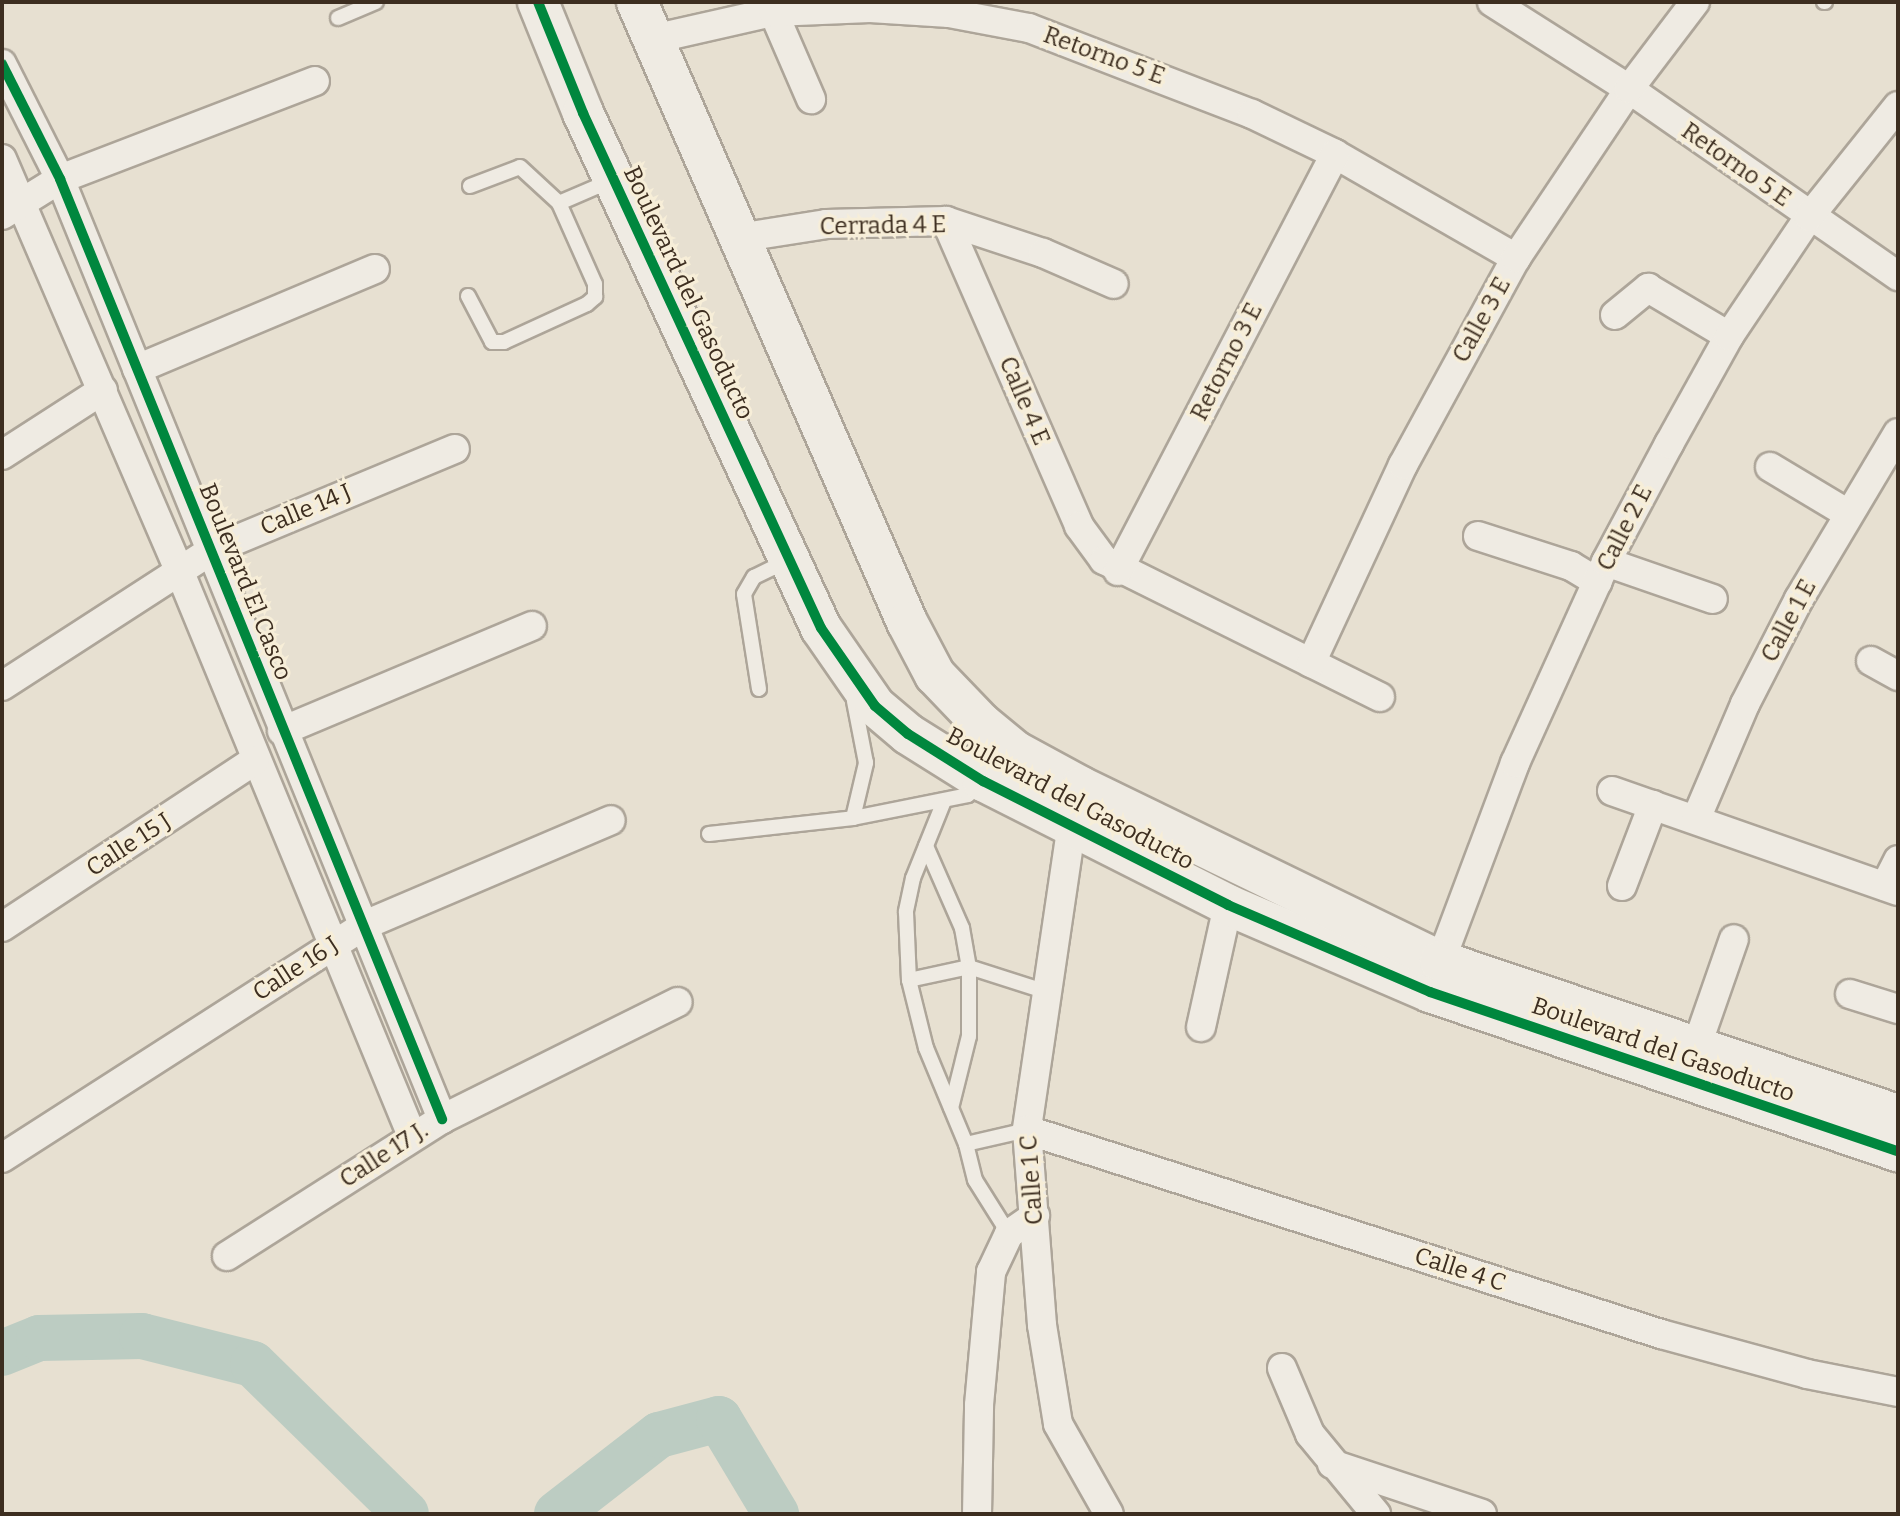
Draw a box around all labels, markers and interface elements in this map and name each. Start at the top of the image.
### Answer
street label: Retorno 5 E [1039,21,1169,91]
street label: Retorno 5 E [1676,117,1796,213]
street label: Boulevard del Gasoducto [617,162,759,424]
street label: Cerrada 4 E [819,210,947,242]
street label: Calle 3 E [1447,272,1517,368]
street label: Retorno 3 E [1185,298,1269,426]
street label: Calle 4 E [992,352,1056,450]
street label: Calle 14 J [256,478,356,542]
street label: Boulevard El Casco [192,479,298,685]
street label: Calle 2 E [1591,480,1659,576]
street label: Calle 1 E [1755,575,1823,667]
street label: Boulevard del Gasoducto [941,722,1199,876]
street label: Calle 15 J [81,807,177,883]
street label: Calle 16 J [248,931,344,1007]
street label: Boulevard del Gasoducto [1528,991,1798,1109]
street label: Calle 17 J. [335,1116,433,1194]
street label: Calle 1 C [1014,1134,1050,1226]
street label: Calle 4 C [1411,1242,1509,1298]

